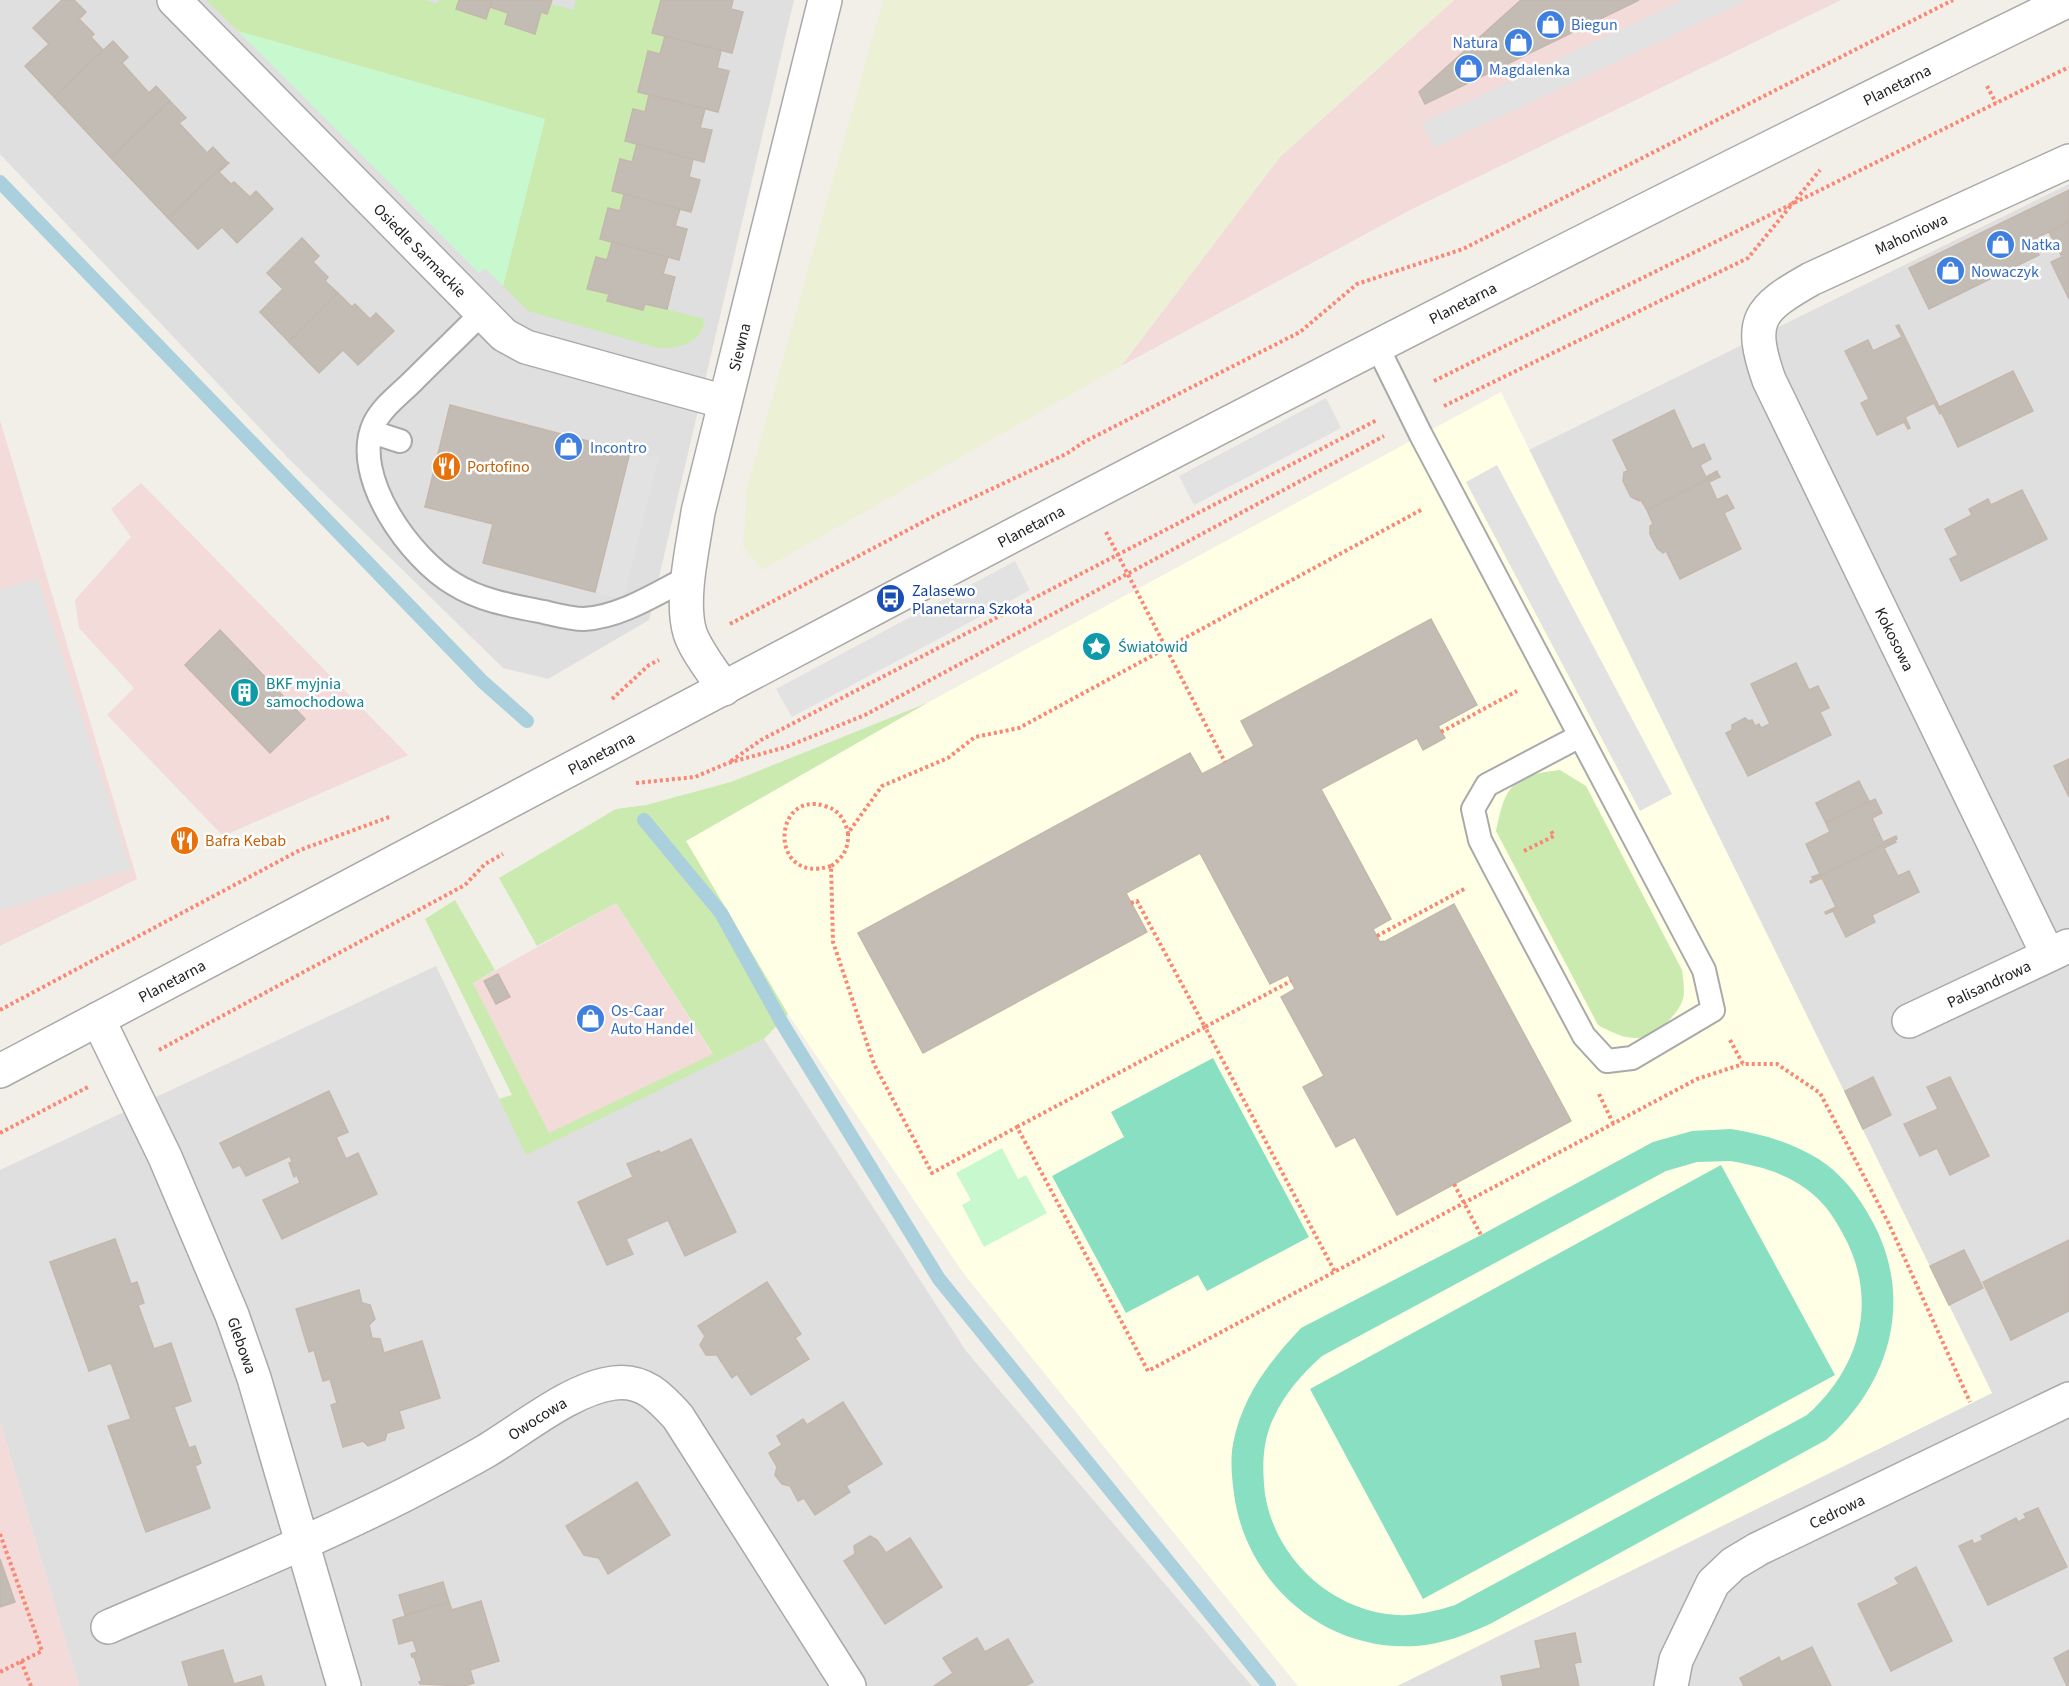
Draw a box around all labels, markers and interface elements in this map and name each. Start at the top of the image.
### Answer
shop icon: Biegun [1534,8,1566,40]
place label: Biegun [1571,14,1618,36]
shop icon: Natura [1503,26,1535,58]
place label: Natura [1452,32,1498,54]
shop icon: Magdalenka [1452,53,1484,85]
place label: Magdalenka [1489,59,1570,81]
street label: Planetarna [1859,59,1935,112]
street label: Osiedle Sarmackie [368,199,471,303]
street label: Mahoniowa [1871,208,1951,260]
shop icon: Natka [1984,228,2016,260]
place label: Natka [2021,234,2060,256]
shop icon: Nowaczyk [1934,255,1966,287]
place label: Nowaczyk [1971,261,2039,283]
street label: Planetarna [1425,277,1501,330]
street label: Siewna [723,321,757,373]
shop icon: Incontro [553,431,585,463]
place label: Incontro [590,437,647,459]
restaurant icon: Portofino [430,450,462,482]
place label: Portofino [467,456,530,478]
street label: Planetarna [994,500,1069,554]
place label: Zalasewo Planetarna Szkoła [912,580,1033,620]
bus stop icon: Zalasewo Planetarna Szkoła [875,583,907,615]
street label: Kokosowa [1869,604,1919,675]
place icon: Światowid [1081,630,1113,662]
place label: Światowid [1118,636,1188,658]
place label: BKF myjnia samochodowa [266,673,364,713]
building icon: BKF myjnia samochodowa [229,676,261,708]
street label: Planetarna [564,727,639,781]
restaurant icon: Bafra Kebab [168,824,200,856]
place label: Bafra Kebab [205,830,286,852]
street label: Planetarna [135,955,210,1008]
street label: Palisandrowa [1943,955,2035,1014]
place label: Os-Caar Auto Handel [611,1000,694,1040]
shop icon: Os-Caar Auto Handel [574,1003,606,1035]
street label: Glebowa [222,1314,262,1377]
street label: Owocowa [504,1392,571,1446]
street label: Cedrowa [1806,1489,1869,1535]

